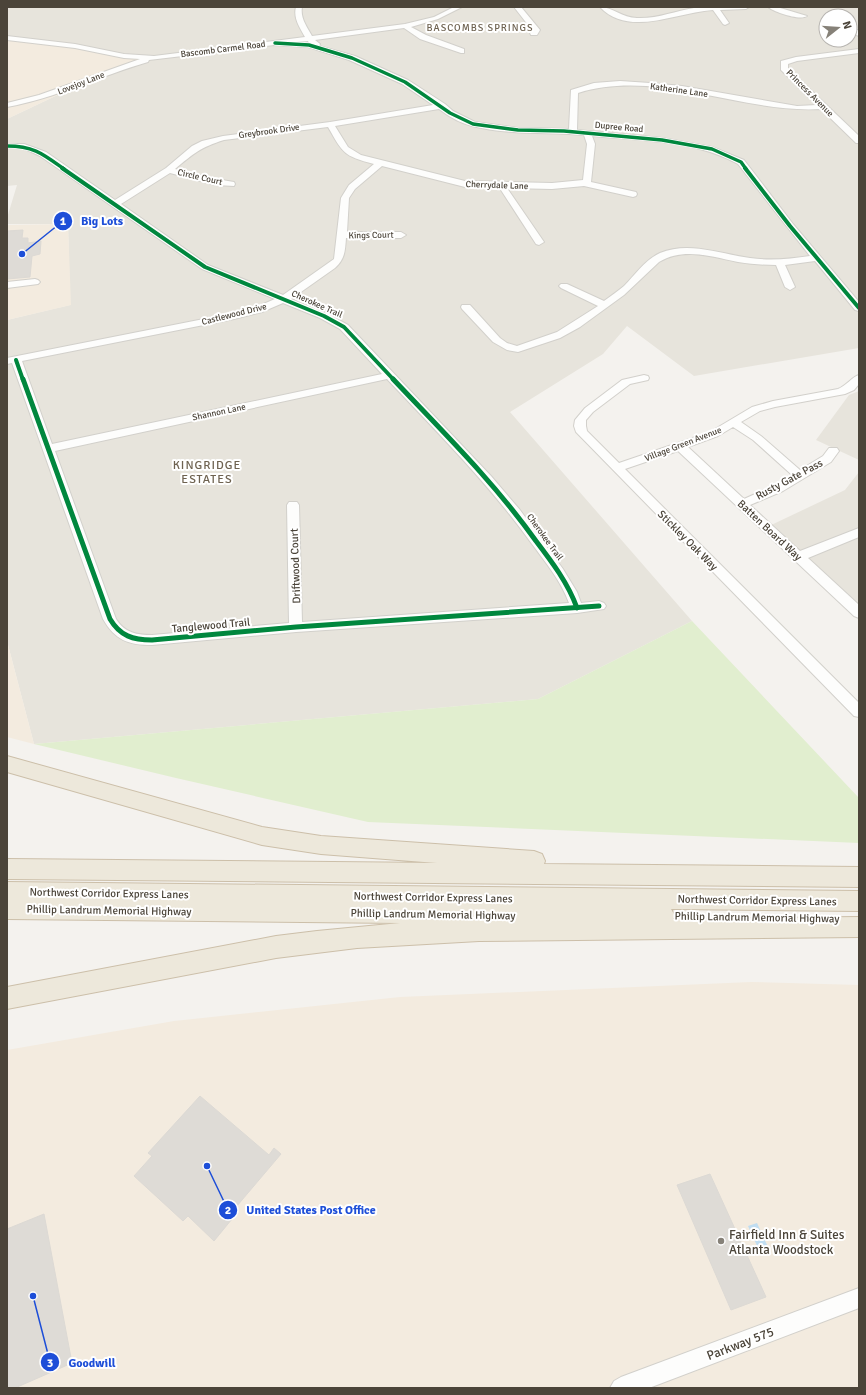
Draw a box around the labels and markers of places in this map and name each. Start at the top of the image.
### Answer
callout: Big Lots [53,209,131,233]
callout: United States Post Office [218,1198,384,1222]
place label: Fairfield Inn & Suites Atlanta Woodstock [729,1227,845,1258]
marker: Fairfield Inn & Suites Atlanta Woodstock [716,1236,726,1246]
callout: Goodwill [40,1350,123,1374]

